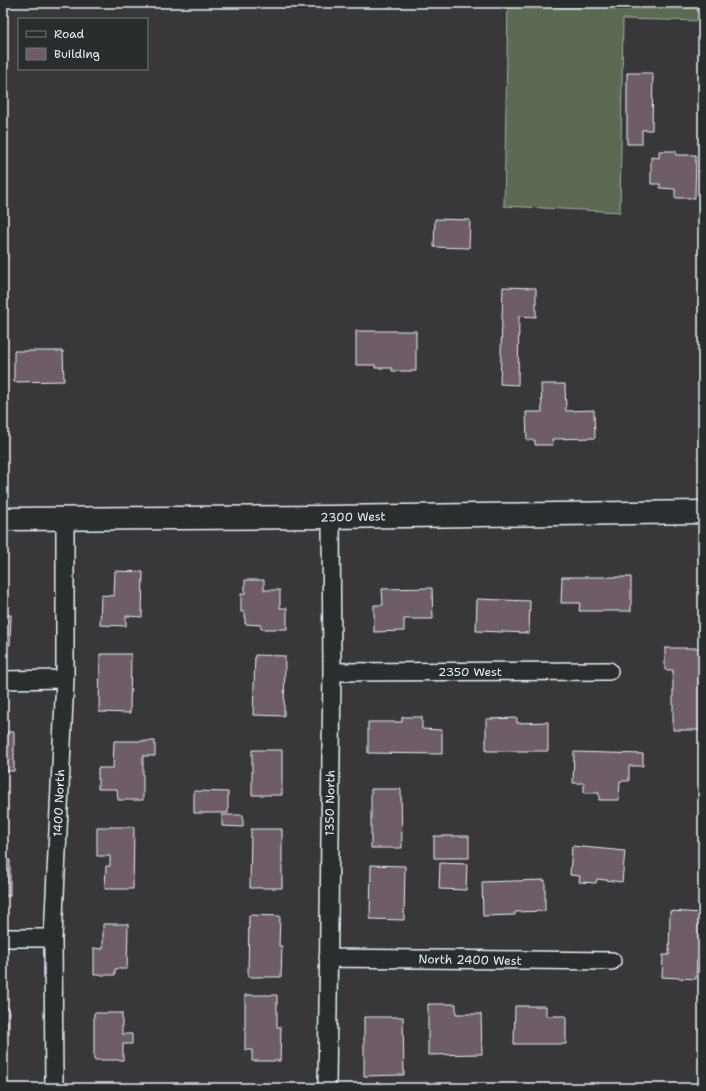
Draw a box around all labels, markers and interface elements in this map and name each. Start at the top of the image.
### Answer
legend [18,18,148,70]
text: Road [54,26,85,42]
text: Building [54,46,100,62]
street label: 2300 West [320,508,386,526]
street label: 2350 West [438,664,502,680]
street label: 1400 North [50,769,68,837]
street label: 1350 North [321,770,339,836]
street label: North 2400 West [418,951,522,969]

